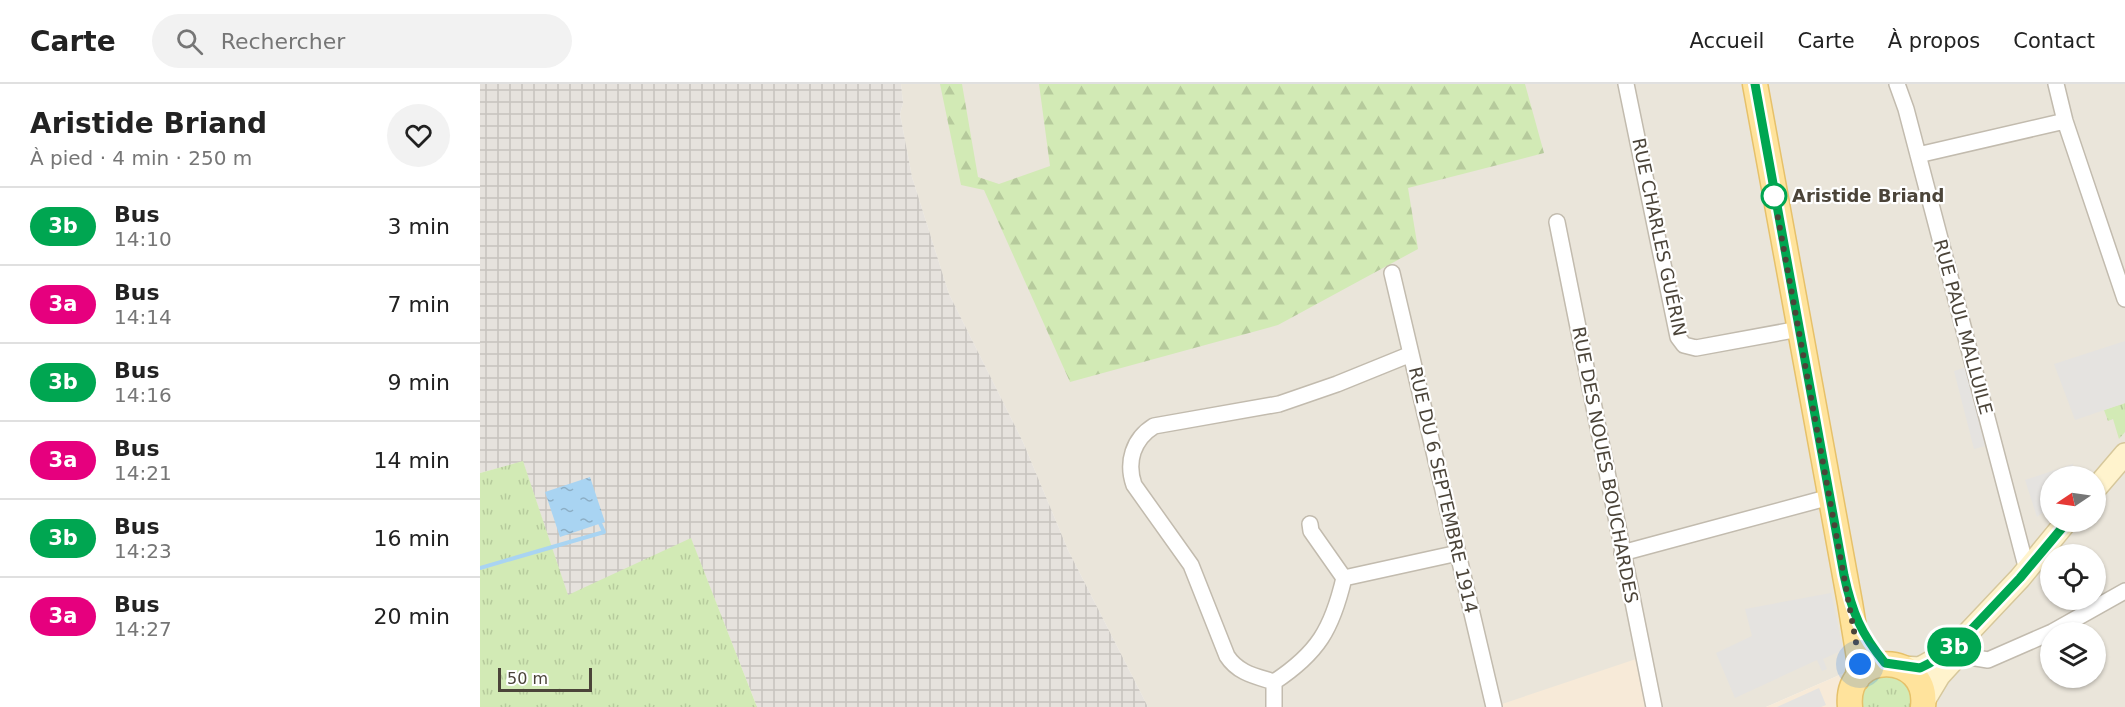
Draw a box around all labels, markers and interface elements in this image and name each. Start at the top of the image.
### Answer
search box [152,14,572,68]
text: Carte [30,25,116,58]
icon: search [173,25,206,58]
text: Rechercher [221,29,345,54]
text: Accueil [1689,29,1764,53]
text: Carte [1797,29,1855,53]
text: À propos [1888,29,1980,53]
text: Contact [2013,29,2095,53]
button: heart [387,104,450,167]
text: Aristide Briand [30,107,267,140]
street label: RUE CHARLES GUÉRIN [1628,136,1691,338]
text: À pied · 4 min · 250 m [30,146,252,170]
marker: Aristide Briand [1761,183,1787,209]
place label: Aristide Briand [1792,185,1944,206]
text: Bus [114,202,160,227]
text: 3b [48,214,78,238]
text: 3 min [388,214,450,239]
text: 14:10 [114,227,172,251]
street label: RUE PAUL MALLUILE [1930,237,1997,417]
text: Bus [114,280,160,305]
text: 3a [49,292,77,316]
text: 7 min [388,292,450,317]
text: 14:14 [114,305,172,329]
street label: RUE DES NOUES BOUCHARDES [1568,325,1643,605]
text: Bus [114,358,160,383]
street label: RUE DU 6 SEPTEMBRE 1914 [1405,365,1482,615]
text: 3b [48,370,78,394]
text: 9 min [388,370,450,395]
text: 14:16 [114,383,172,407]
text: Bus [114,436,160,461]
text: 3a [49,448,77,472]
text: 14 min [374,448,450,473]
text: 14:21 [114,461,172,485]
north arrow [2040,466,2106,532]
map controls [2040,466,2106,688]
text: Bus [114,514,160,539]
text: 3b [48,526,78,550]
text: 16 min [374,526,450,551]
text: 14:23 [114,539,172,563]
button: locate [2040,544,2106,610]
text: Bus [114,592,160,617]
text: 3a [49,604,77,628]
text: 20 min [374,604,450,629]
text: 14:27 [114,617,172,641]
button: layers [2040,622,2106,688]
line badge: 3b [1927,628,1981,666]
text: 3b [1939,635,1969,659]
your location [1845,649,1875,679]
scale bar [498,665,592,692]
text: 50 m [507,669,548,688]

